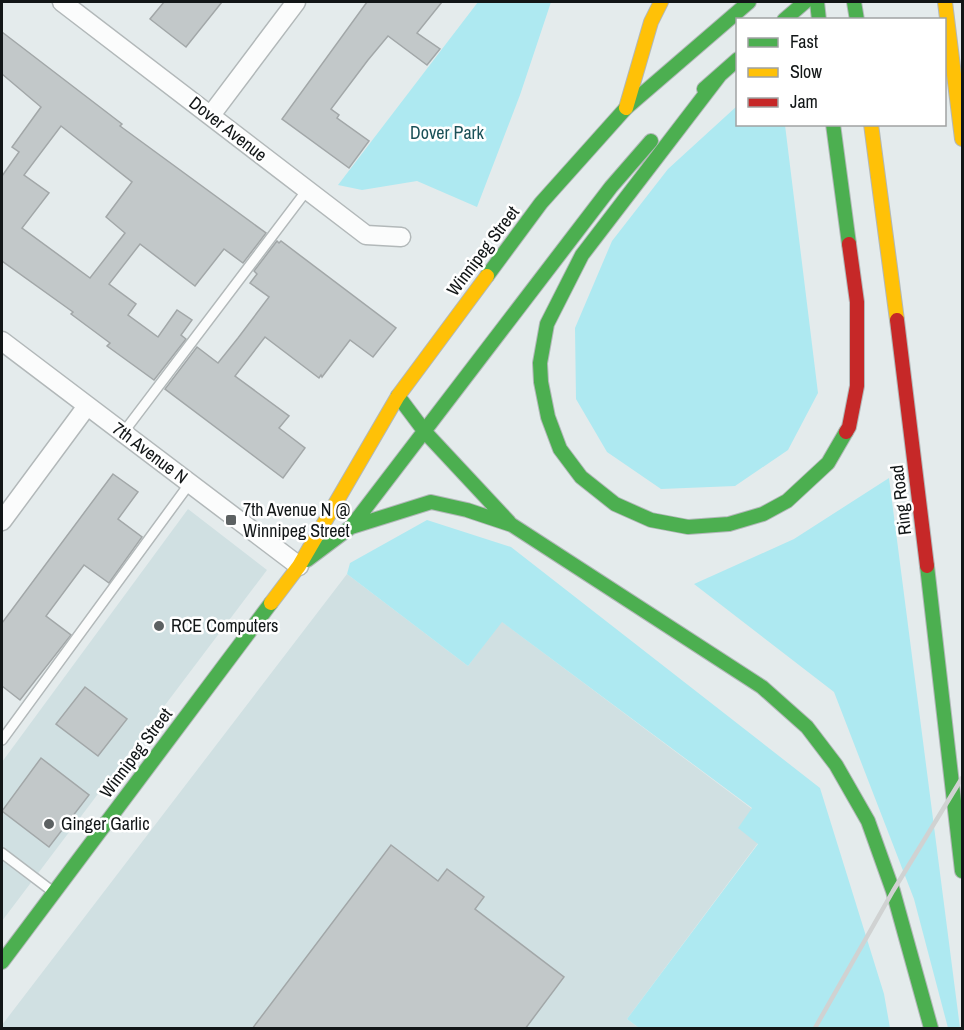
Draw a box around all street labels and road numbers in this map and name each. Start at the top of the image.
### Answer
street label: Dover Avenue [184,90,272,167]
street label: Winnipeg Street [441,201,525,301]
street label: 7th Avenue N [107,416,193,489]
street label: Ring Road [884,464,917,537]
street label: Winnipeg Street [94,703,178,803]

